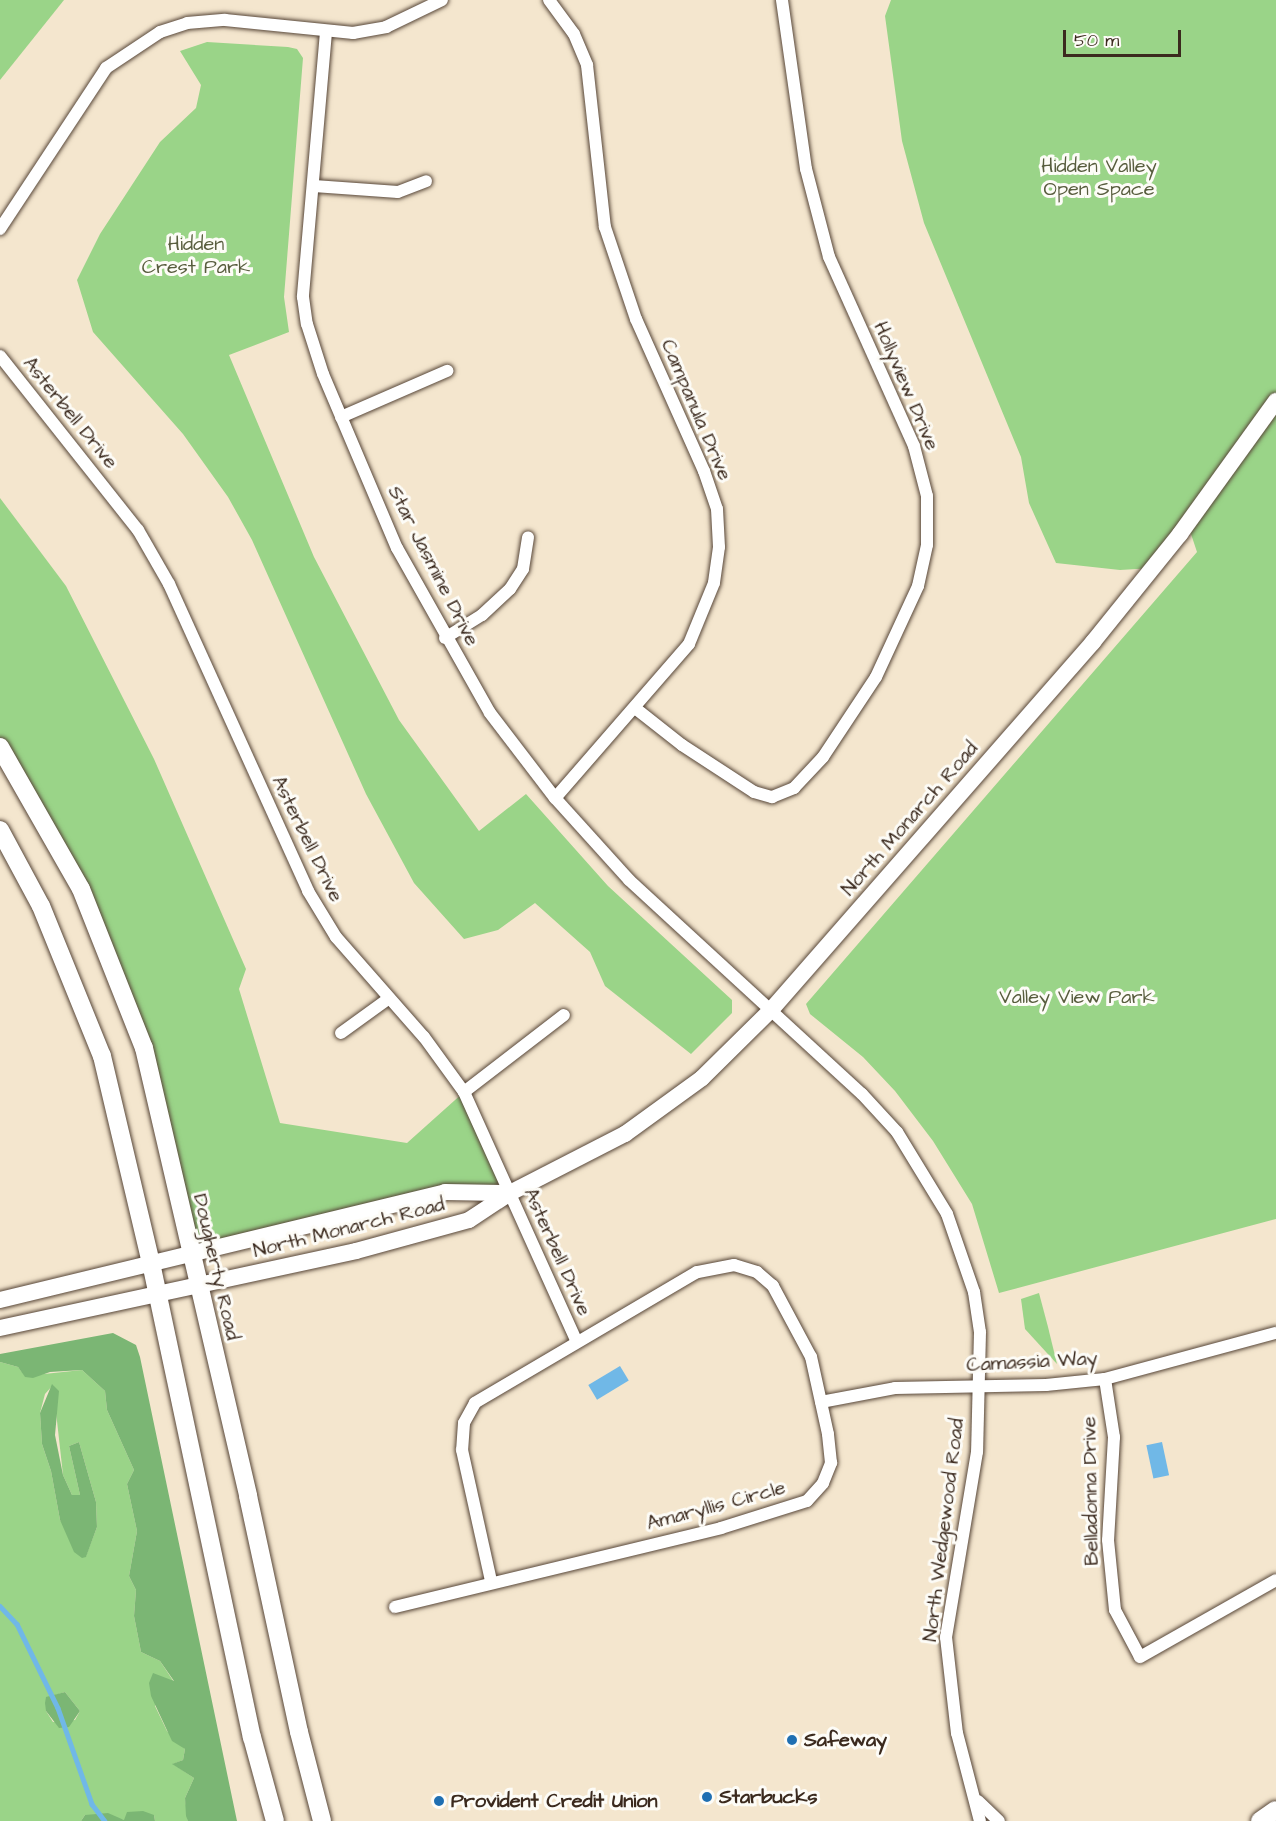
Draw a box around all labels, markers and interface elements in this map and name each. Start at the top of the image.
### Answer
scale bar [1066,18,1184,56]
text: 50 m [1074,28,1119,53]
park label: Hidden Valley Open Space [1041,155,1157,202]
park label: Hidden Crest Park [142,232,250,279]
street label: Hollyview Drive [868,318,944,454]
street label: Campanula Drive [655,336,737,484]
street label: Asterbell Drive [17,352,123,474]
street label: Star Jasmine Drive [382,482,484,650]
street label: North Monarch Road [837,737,983,901]
street label: Asterbell Drive [266,772,348,906]
park label: Valley View Park [999,985,1155,1009]
street label: Asterbell Drive [518,1184,596,1320]
street label: Dougherty Road [187,1191,245,1343]
street label: North Monarch Road [251,1193,447,1263]
street label: Camassia Way [966,1347,1098,1377]
street label: Belladonna Drive [1078,1416,1104,1566]
street label: North Wedgewood Road [918,1417,970,1643]
street label: Amaryllis Circle [644,1476,788,1536]
place label: Safeway [804,1728,887,1752]
marker: Safeway [785,1733,799,1747]
place label: Starbucks [719,1785,818,1809]
place label: Provident Credit Union [451,1789,658,1813]
marker: Starbucks [700,1790,714,1804]
marker: Provident Credit Union [432,1794,446,1808]

